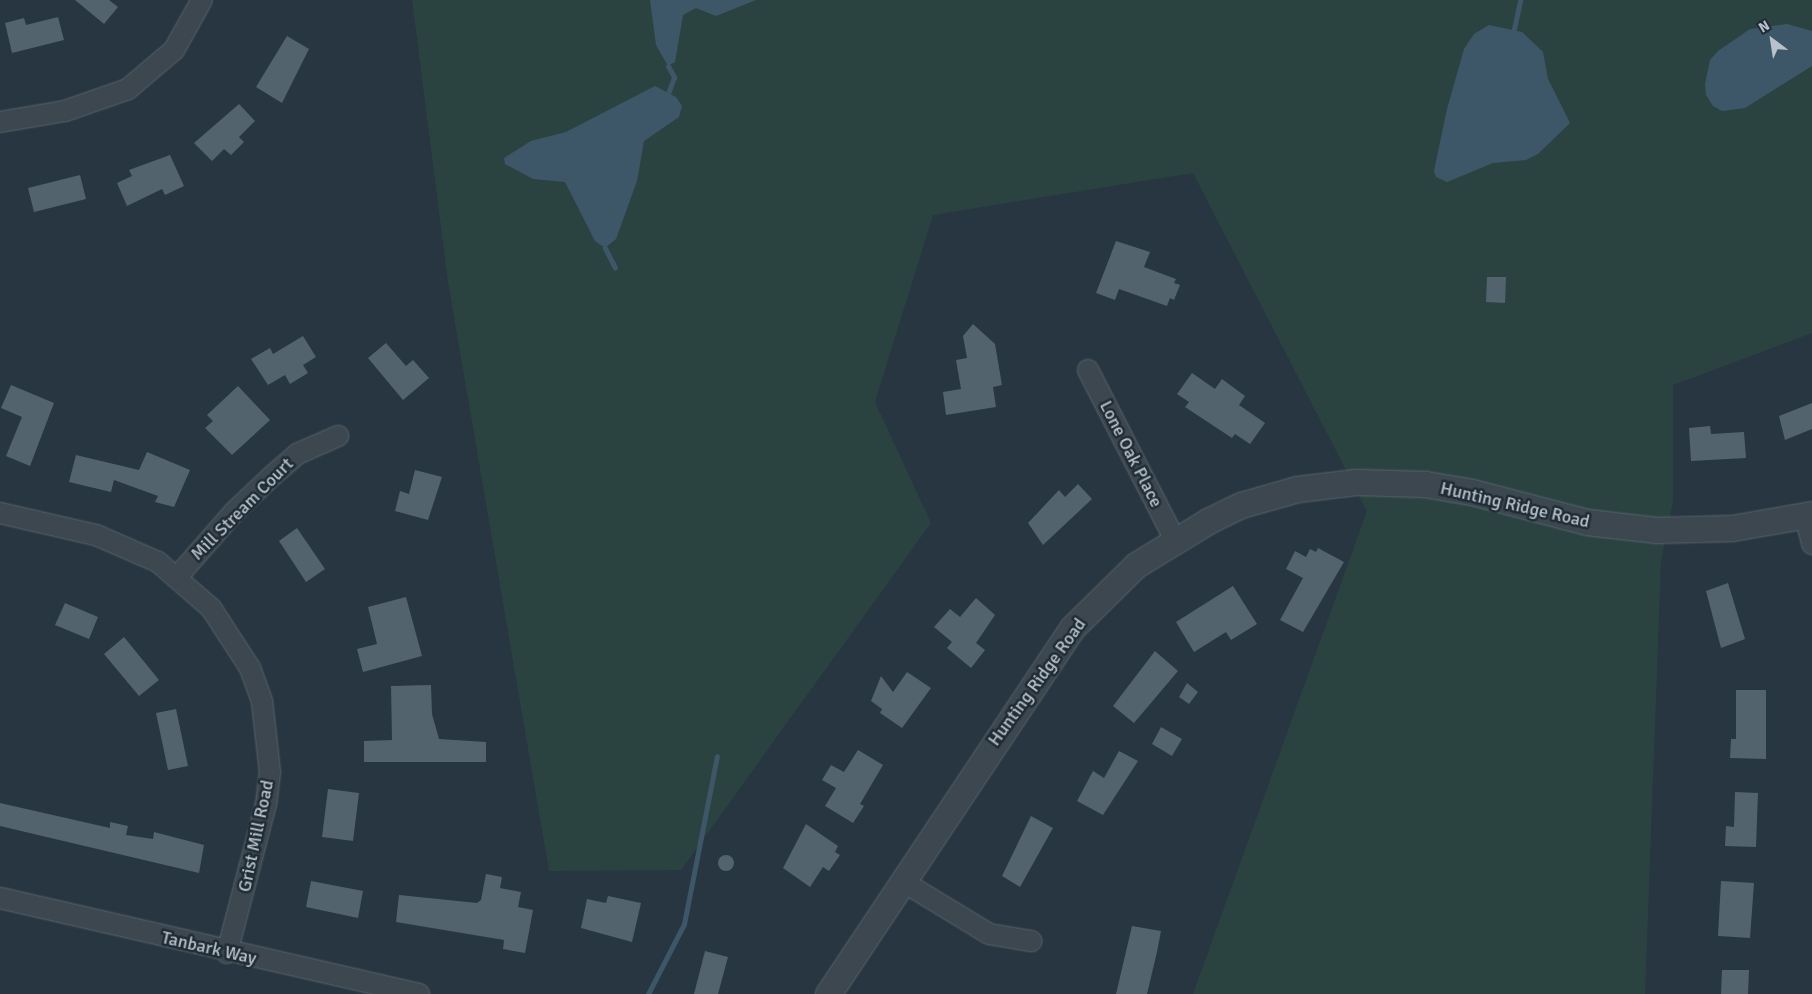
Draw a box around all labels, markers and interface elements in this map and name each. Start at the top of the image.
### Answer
north arrow [1747,15,1797,65]
text: N [1755,17,1773,37]
street label: Lone Oak Place [1095,397,1167,511]
street label: Mill Stream Court [186,453,298,565]
street label: Hunting Ridge Road [1438,477,1592,533]
street label: Hunting Ridge Road [983,614,1091,750]
street label: Grist Mill Road [234,778,278,894]
street label: Tanbark Way [159,927,259,969]

